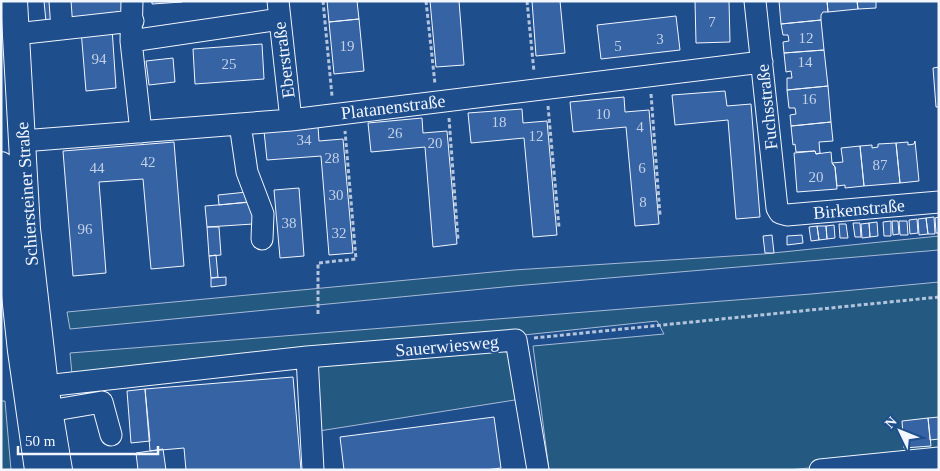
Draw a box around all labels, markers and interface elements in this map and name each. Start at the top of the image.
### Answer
house number: 7 [708,14,716,30]
street label: Eberstraße [269,21,299,99]
house number: 12 [799,30,814,46]
house number: 3 [656,31,664,47]
house number: 19 [340,38,355,54]
house number: 5 [614,38,622,54]
house number: 94 [92,51,107,67]
house number: 14 [798,54,813,70]
house number: 25 [222,56,237,72]
street label: Fuchsstraße [753,63,781,151]
street label: Platanenstraße [340,91,446,123]
house number: 16 [802,91,817,107]
house number: 10 [596,106,611,122]
house number: 18 [492,114,507,130]
house number: 4 [636,119,644,135]
street label: Schiersteiner Straße [12,121,42,267]
house number: 26 [388,125,403,141]
house number: 12 [529,128,544,144]
house number: 34 [297,132,312,148]
house number: 20 [428,135,443,151]
house number: 28 [325,150,340,166]
house number: 42 [141,154,156,170]
house number: 87 [873,157,888,173]
house number: 44 [90,160,105,176]
house number: 6 [638,160,646,176]
house number: 20 [809,169,824,185]
house number: 30 [329,187,344,203]
house number: 8 [639,194,647,210]
street label: Birkenstraße [812,195,906,223]
house number: 38 [282,215,297,231]
house number: 96 [78,221,93,237]
house number: 32 [332,225,347,241]
street label: Sauerwiesweg [394,332,500,360]
north arrow [875,406,925,456]
text: N [882,414,900,431]
scale bar [18,424,158,456]
text: 50 m [25,433,56,449]

